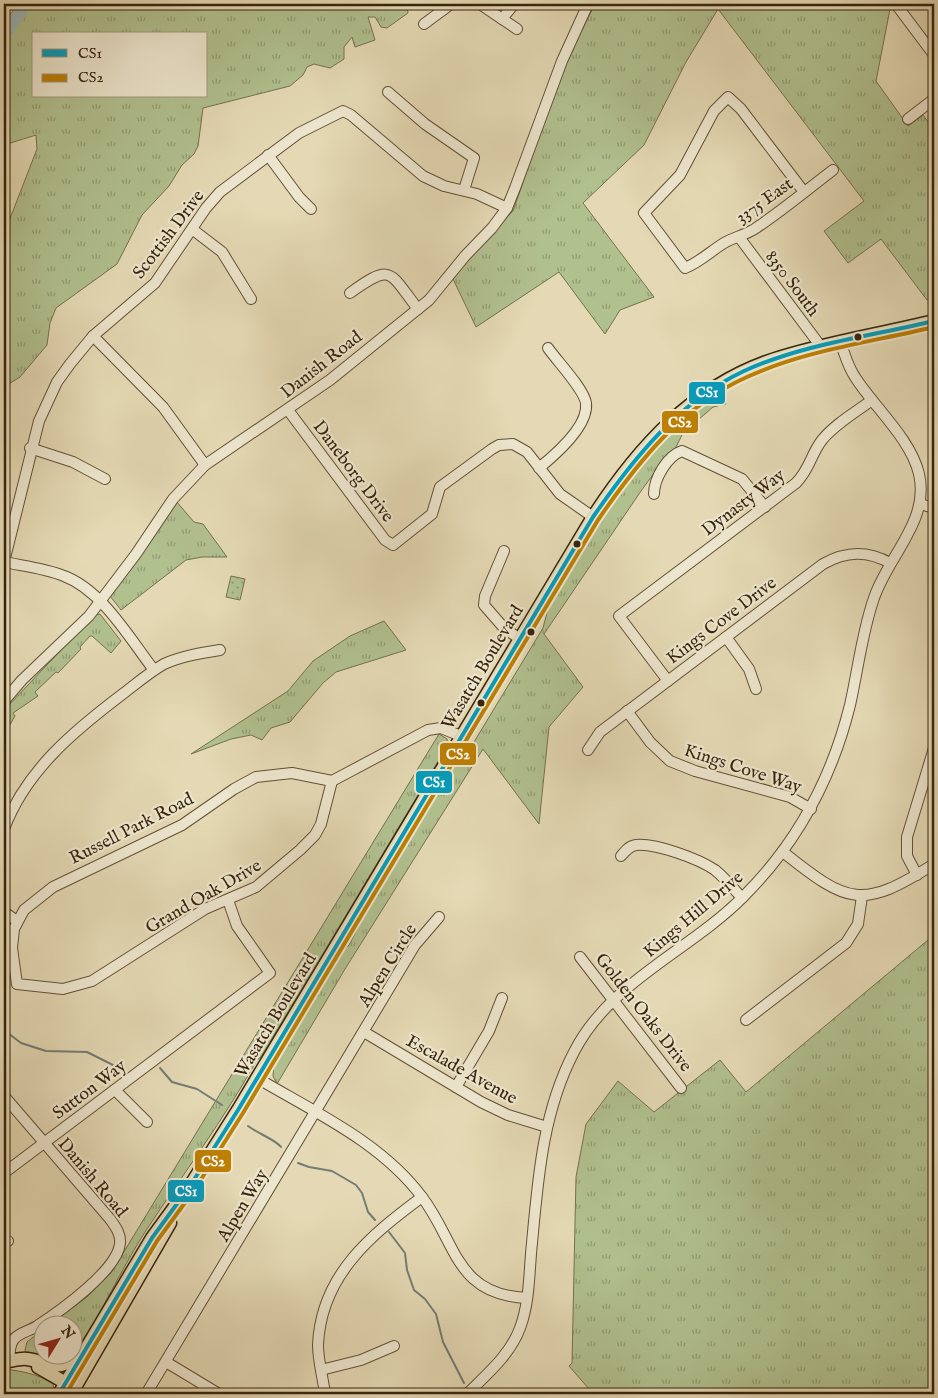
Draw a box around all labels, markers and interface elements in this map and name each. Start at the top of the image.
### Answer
legend [32,32,208,98]
text: CS1 [78,44,102,63]
text: CS2 [78,68,103,87]
street label: 3375 East [732,173,798,229]
street label: Scottish Drive [128,186,210,284]
street label: 8350 South [759,246,824,322]
street label: Danish Road [277,326,368,404]
unlabelled marker [853,332,863,342]
line badge: CS1 [688,381,726,405]
text: CS1 [696,384,718,402]
line badge: CS2 [661,410,699,434]
text: CS2 [668,414,692,432]
street label: Daneborg Drive [307,416,399,527]
street label: Dynasty Way [698,464,790,542]
unlabelled marker [572,539,582,549]
street label: Kings Cove Drive [662,572,781,670]
street label: Wasatch Boulevard [437,601,530,734]
unlabelled marker [526,627,536,637]
unlabelled marker [476,698,486,708]
street label: Kings Cove Way [681,740,804,799]
line badge: CS2 [439,742,477,766]
text: CS2 [446,746,470,764]
line badge: CS1 [415,770,453,794]
text: CS1 [423,774,445,792]
street label: Russell Park Road [66,788,198,871]
street label: Grand Oak Drive [142,855,266,940]
street label: Kings Hill Drive [639,867,749,964]
street label: Alpen Circle [353,920,423,1012]
street label: Wasatch Boulevard [230,949,323,1082]
street label: Golden Oaks Drive [589,949,696,1077]
street label: Escalade Avenue [402,1030,521,1110]
street label: Sutton Way [48,1055,131,1125]
street label: Danish Road [52,1133,132,1223]
line badge: CS2 [194,1149,232,1173]
text: CS2 [201,1153,225,1171]
street label: Alpen Way [212,1165,274,1247]
line badge: CS1 [167,1179,205,1203]
text: CS1 [175,1183,197,1201]
north arrow [32,1316,82,1366]
text: N [56,1322,78,1343]

